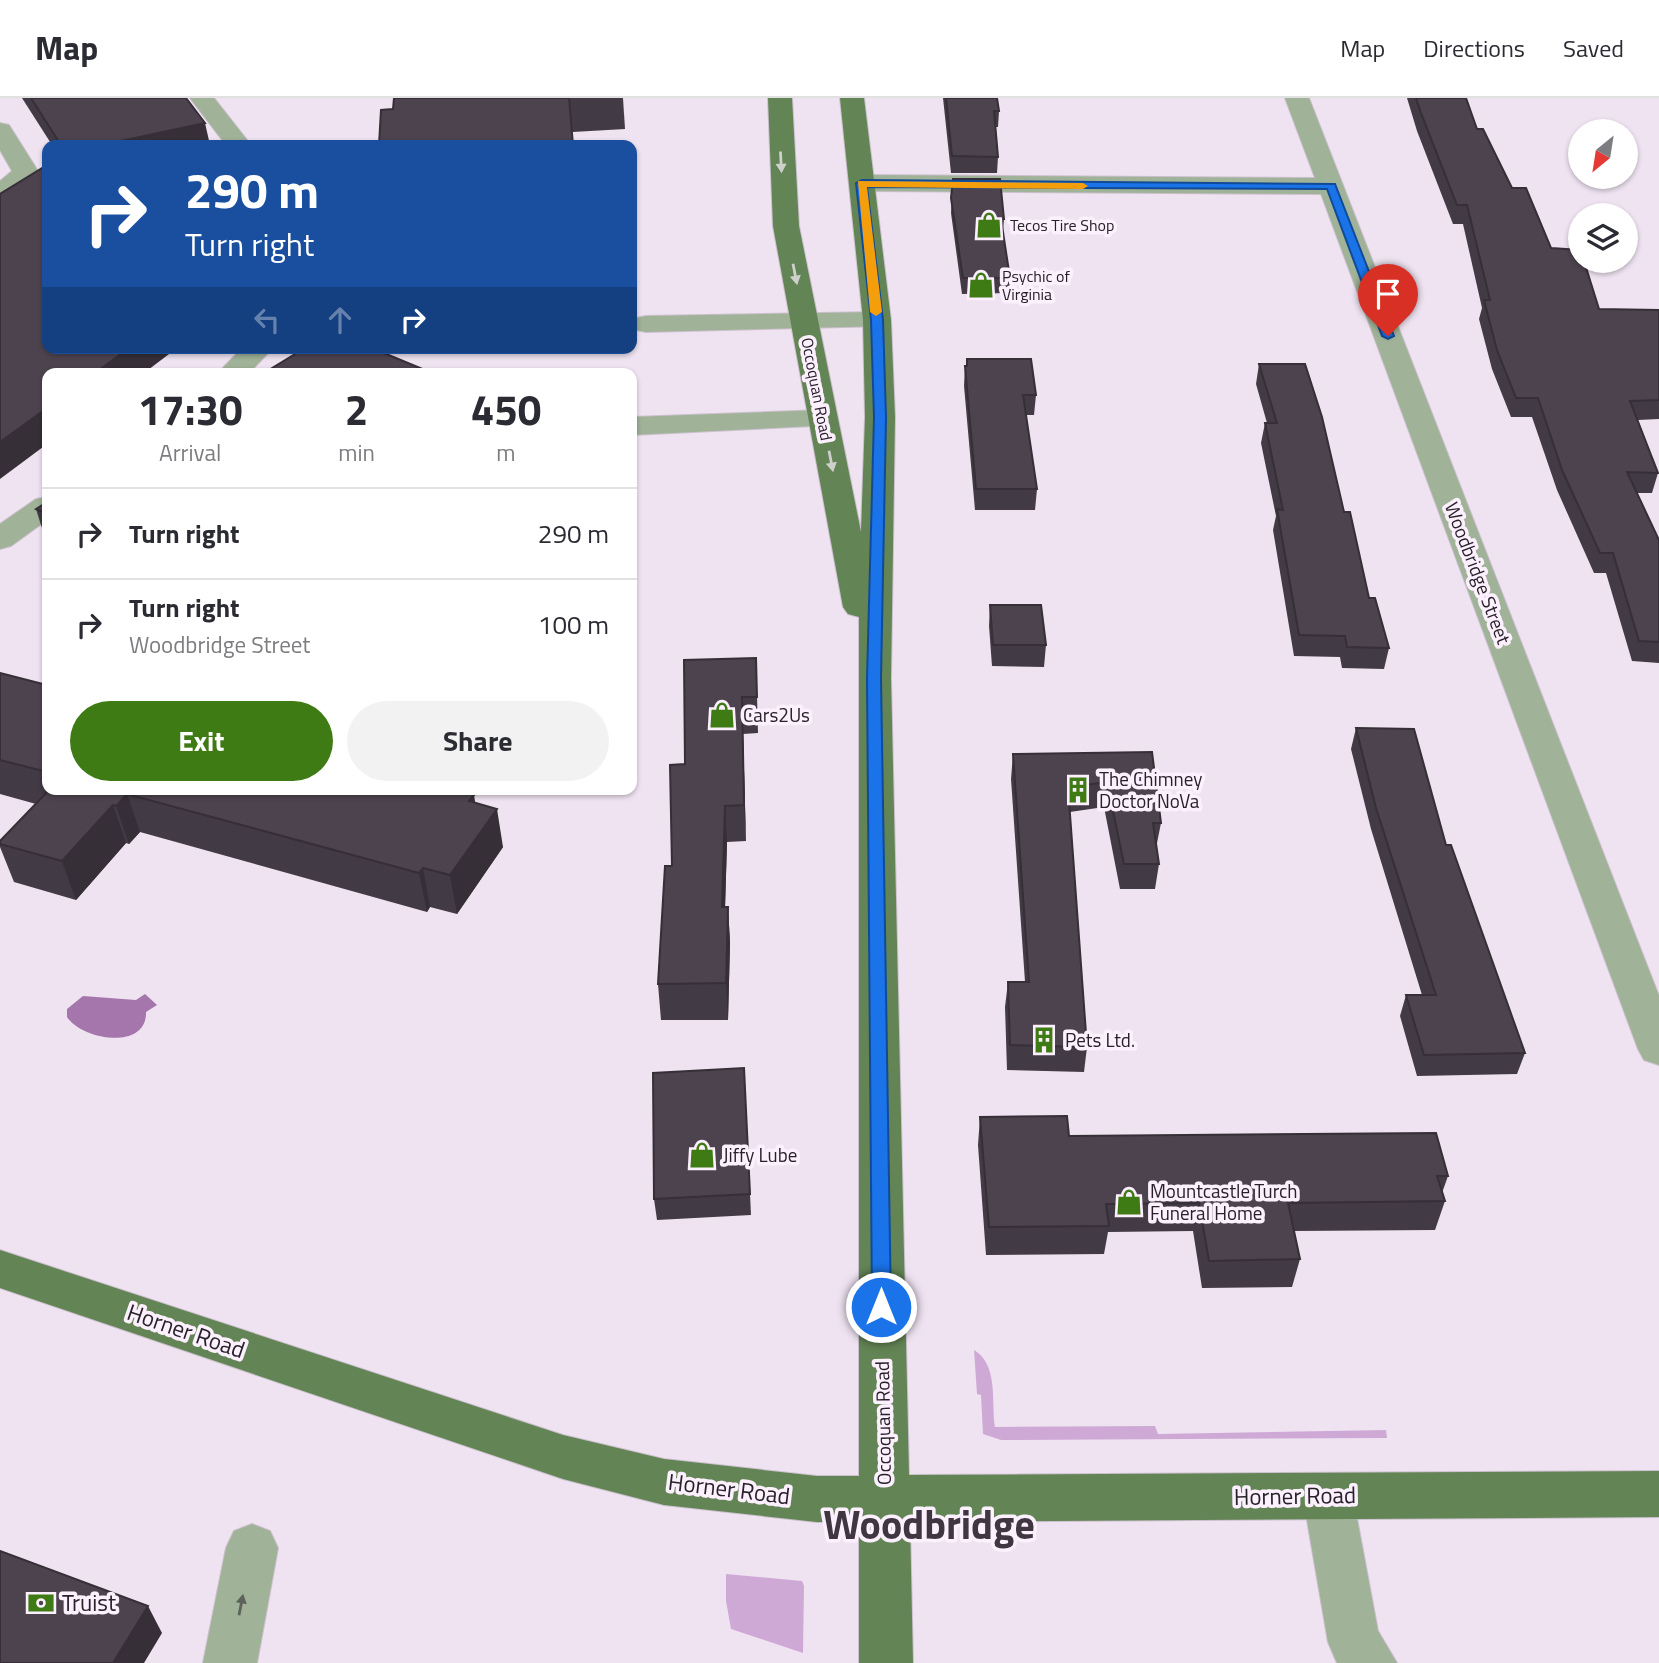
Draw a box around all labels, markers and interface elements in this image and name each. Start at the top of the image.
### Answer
text: Map [35,23,98,73]
text: Map [1340,30,1385,66]
text: Directions [1423,30,1525,66]
text: Saved [1563,30,1624,66]
north arrow [1568,119,1638,189]
map controls [1568,119,1638,273]
one-way arrow [776,151,787,173]
text: 290 m [185,152,319,227]
icon: right [70,168,161,259]
button: layers [1568,203,1638,273]
shop icon: Tecos Tire Shop [974,210,1004,240]
place label: Tecos Tire Shop [1010,213,1114,237]
text: Turn right [185,220,314,268]
one-way arrow [790,263,801,285]
place label: Psychic of Virginia [1002,264,1070,306]
pin [1358,264,1418,336]
shop icon: Psychic of Virginia [966,270,996,300]
icon: arrive [1369,275,1407,313]
icon: left [248,301,286,339]
icon: ahead [321,301,359,339]
icon: right [394,301,432,339]
street label: Occoquan Road [795,335,839,443]
text: 17:30 [138,377,243,441]
text: 2 [345,377,368,441]
text: 450 [471,377,541,441]
text: Arrival [159,435,221,470]
text: min [338,435,375,470]
text: m [496,435,516,470]
one-way arrow [825,450,836,472]
street label: Woodbridge Street [1438,498,1519,648]
text: Turn right [129,514,240,553]
text: 290 m [538,514,609,553]
icon: right [70,515,108,553]
text: Turn right [129,588,240,627]
text: 100 m [538,605,609,644]
icon: right [70,606,108,644]
text: Woodbridge Street [129,627,310,662]
shop icon: Cars2Us [707,700,737,730]
place label: Cars2Us [743,700,810,729]
button: Exit [70,701,333,781]
button: Share [347,701,609,781]
place label: The Chimney Doctor NoVa [1099,764,1202,815]
building icon: The Chimney Doctor NoVa [1063,775,1093,805]
building icon: Pets Ltd. [1029,1025,1059,1055]
place label: Pets Ltd. [1065,1025,1135,1054]
shop icon: Jiffy Lube [687,1140,717,1170]
place label: Jiffy Lube [723,1140,797,1169]
place label: Mountcastle Turch Funeral Home [1150,1176,1298,1227]
shop icon: Mountcastle Turch Funeral Home [1114,1187,1144,1217]
position arrow [844,1270,918,1344]
street label: Horner Road [123,1294,250,1367]
street label: Occoquan Road [867,1361,898,1485]
street label: Horner Road [666,1464,792,1513]
street label: Horner Road [1234,1477,1356,1514]
district label: Woodbridge [823,1494,1035,1555]
place label: Truist [62,1585,116,1620]
bank icon: Truist [26,1588,56,1618]
one-way arrow [236,1594,247,1616]

